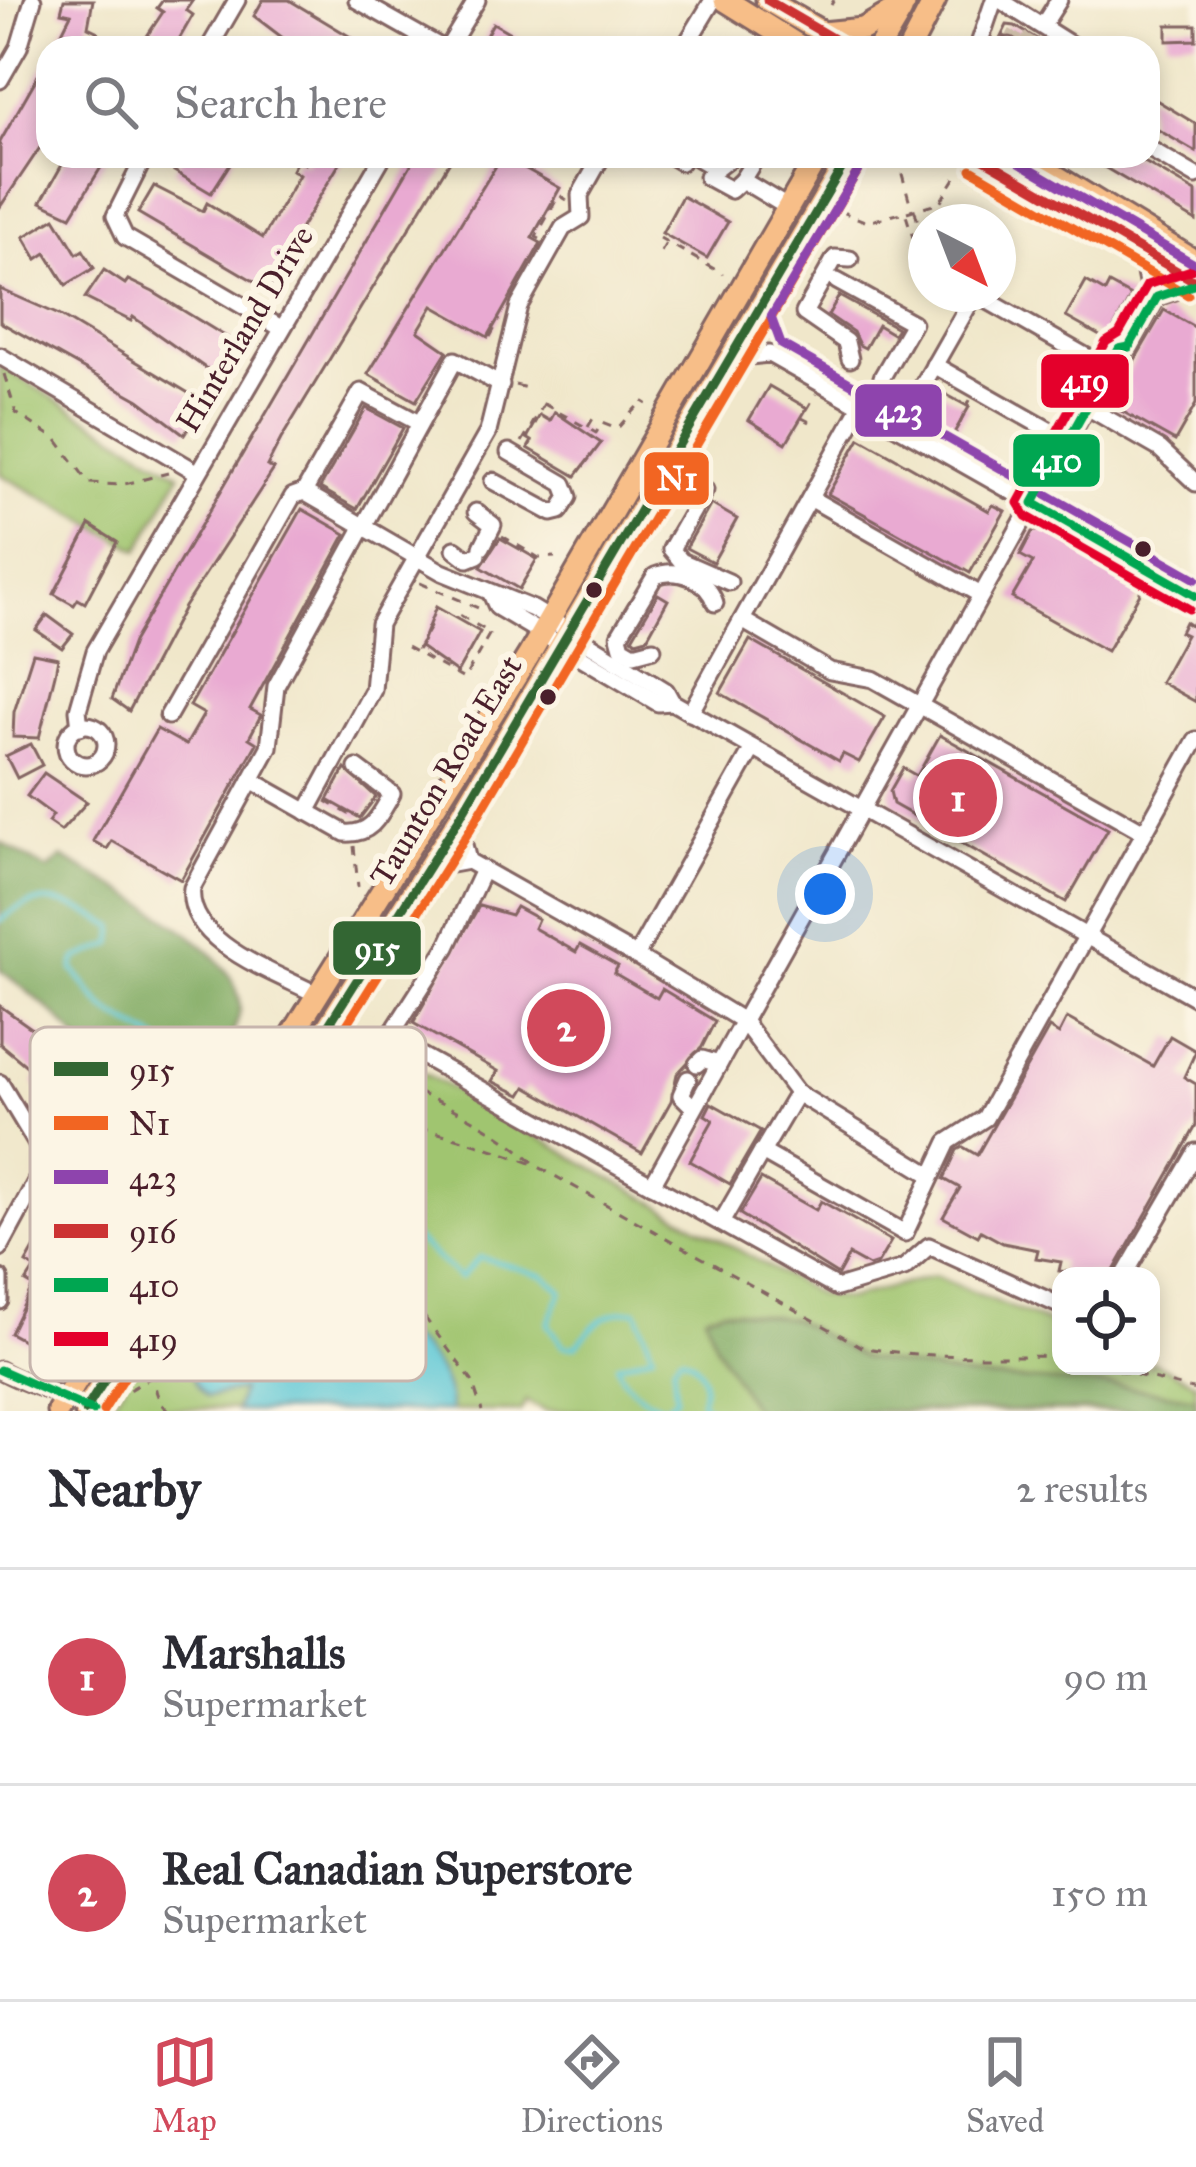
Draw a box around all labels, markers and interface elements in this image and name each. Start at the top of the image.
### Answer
search box [36,36,1160,168]
icon: search [78,69,144,135]
text: Search here [174,75,387,130]
north arrow [908,204,1016,312]
street label: Hinterland Drive [168,219,322,439]
line badge: 419 [1039,352,1131,410]
text: 419 [1061,361,1109,402]
line badge: 423 [853,382,944,439]
text: 423 [875,391,923,431]
line badge: 410 [1011,432,1102,489]
text: 410 [1032,441,1082,481]
line badge: N1 [642,450,711,507]
text: N1 [656,459,698,499]
unlabelled marker [1132,538,1154,560]
unlabelled marker [583,579,605,601]
street label: Taunton Road East [361,648,531,894]
unlabelled marker [537,686,559,708]
pin: 1 [919,753,997,843]
your location [795,864,855,924]
line badge: 915 [331,919,423,977]
text: 915 [354,929,400,970]
pin: 2 [527,983,605,1073]
legend [30,1027,426,1381]
text: 915 [129,1050,175,1091]
text: N1 [129,1104,170,1144]
text: 423 [129,1158,177,1198]
text: 916 [129,1212,177,1253]
text: 410 [129,1266,179,1306]
map controls [1052,1267,1160,1375]
button: locate [1052,1267,1160,1375]
text: 419 [129,1320,178,1361]
text: Nearby [48,1458,200,1520]
text: 2 results [1016,1465,1148,1513]
text: Marshalls [162,1625,345,1680]
text: 1 [79,1653,95,1701]
text: 90 m [1063,1653,1148,1701]
text: Supermarket [162,1680,367,1728]
text: Real Canadian Superstore [162,1841,633,1896]
text: 2 [77,1869,97,1917]
text: 150 m [1051,1869,1148,1917]
text: Supermarket [162,1896,367,1944]
tab: Map [152,2029,218,2141]
tab: Directions [521,2029,663,2141]
tab: Saved [966,2029,1044,2141]

